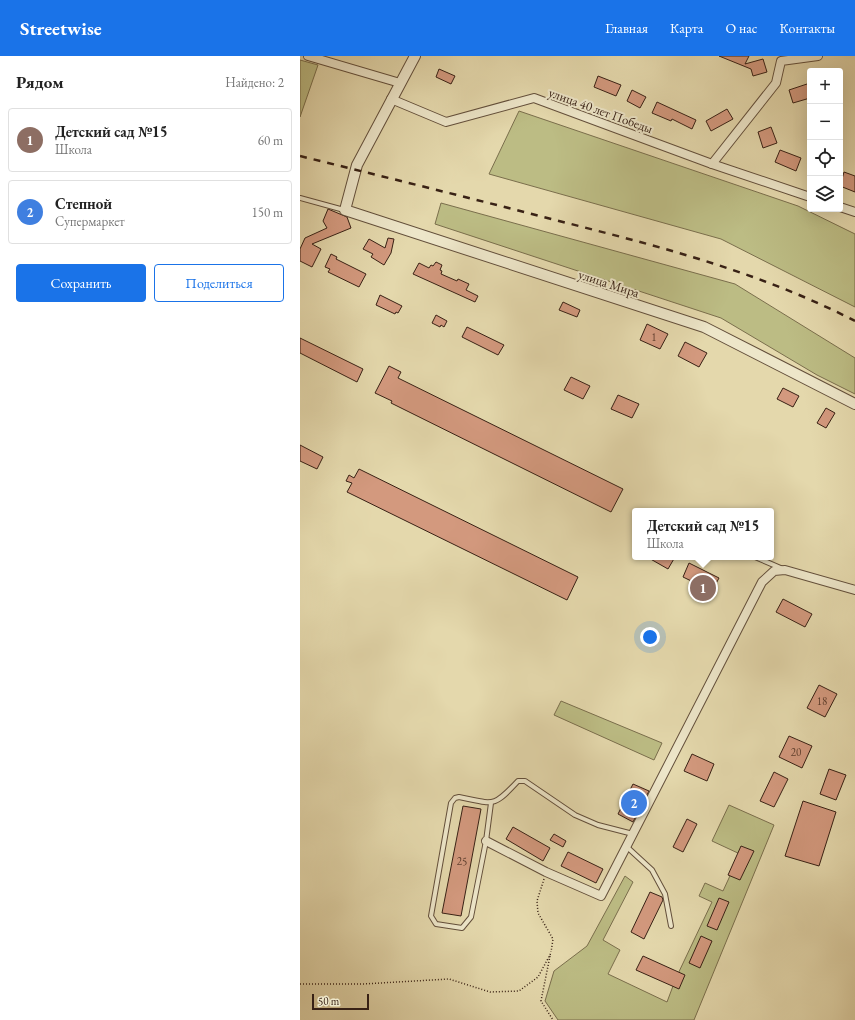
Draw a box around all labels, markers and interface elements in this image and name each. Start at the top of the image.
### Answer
text: Streetwise [20,16,102,41]
text: Главная [605,19,648,37]
text: Карта [670,19,703,37]
text: О нас [725,19,757,37]
text: Контакты [779,19,835,37]
map controls [807,68,843,212]
button: + [807,68,843,104]
text: Рядом [16,71,64,93]
text: Найдено: 2 [225,74,284,91]
street label: улица 40 лет Победы [546,84,655,137]
button: − [807,104,843,140]
text: Детский сад №15 [55,122,168,141]
text: 1 [27,132,33,149]
text: 60 m [258,132,283,149]
button: locate [807,140,843,176]
text: Школа [55,141,92,158]
button: layers [807,176,843,212]
text: Степной [55,194,112,213]
text: 2 [27,204,33,221]
text: 150 m [252,204,283,221]
text: Супермаркет [55,213,125,230]
button: Сохранить [16,264,146,302]
button: Поделиться [154,264,284,302]
street label: улица Мира [576,266,642,302]
house number: 1 [651,330,657,344]
popup [632,508,774,560]
text: Детский сад №15 [647,516,759,535]
text: Школа [647,535,684,552]
pin: 1 [690,573,716,603]
your location [640,627,660,647]
house number: 18 [817,694,827,708]
house number: 20 [791,745,801,759]
pin: 2 [621,788,647,818]
house number: 25 [457,854,467,868]
scale bar [312,992,369,1011]
text: 50 m [318,994,339,1008]

